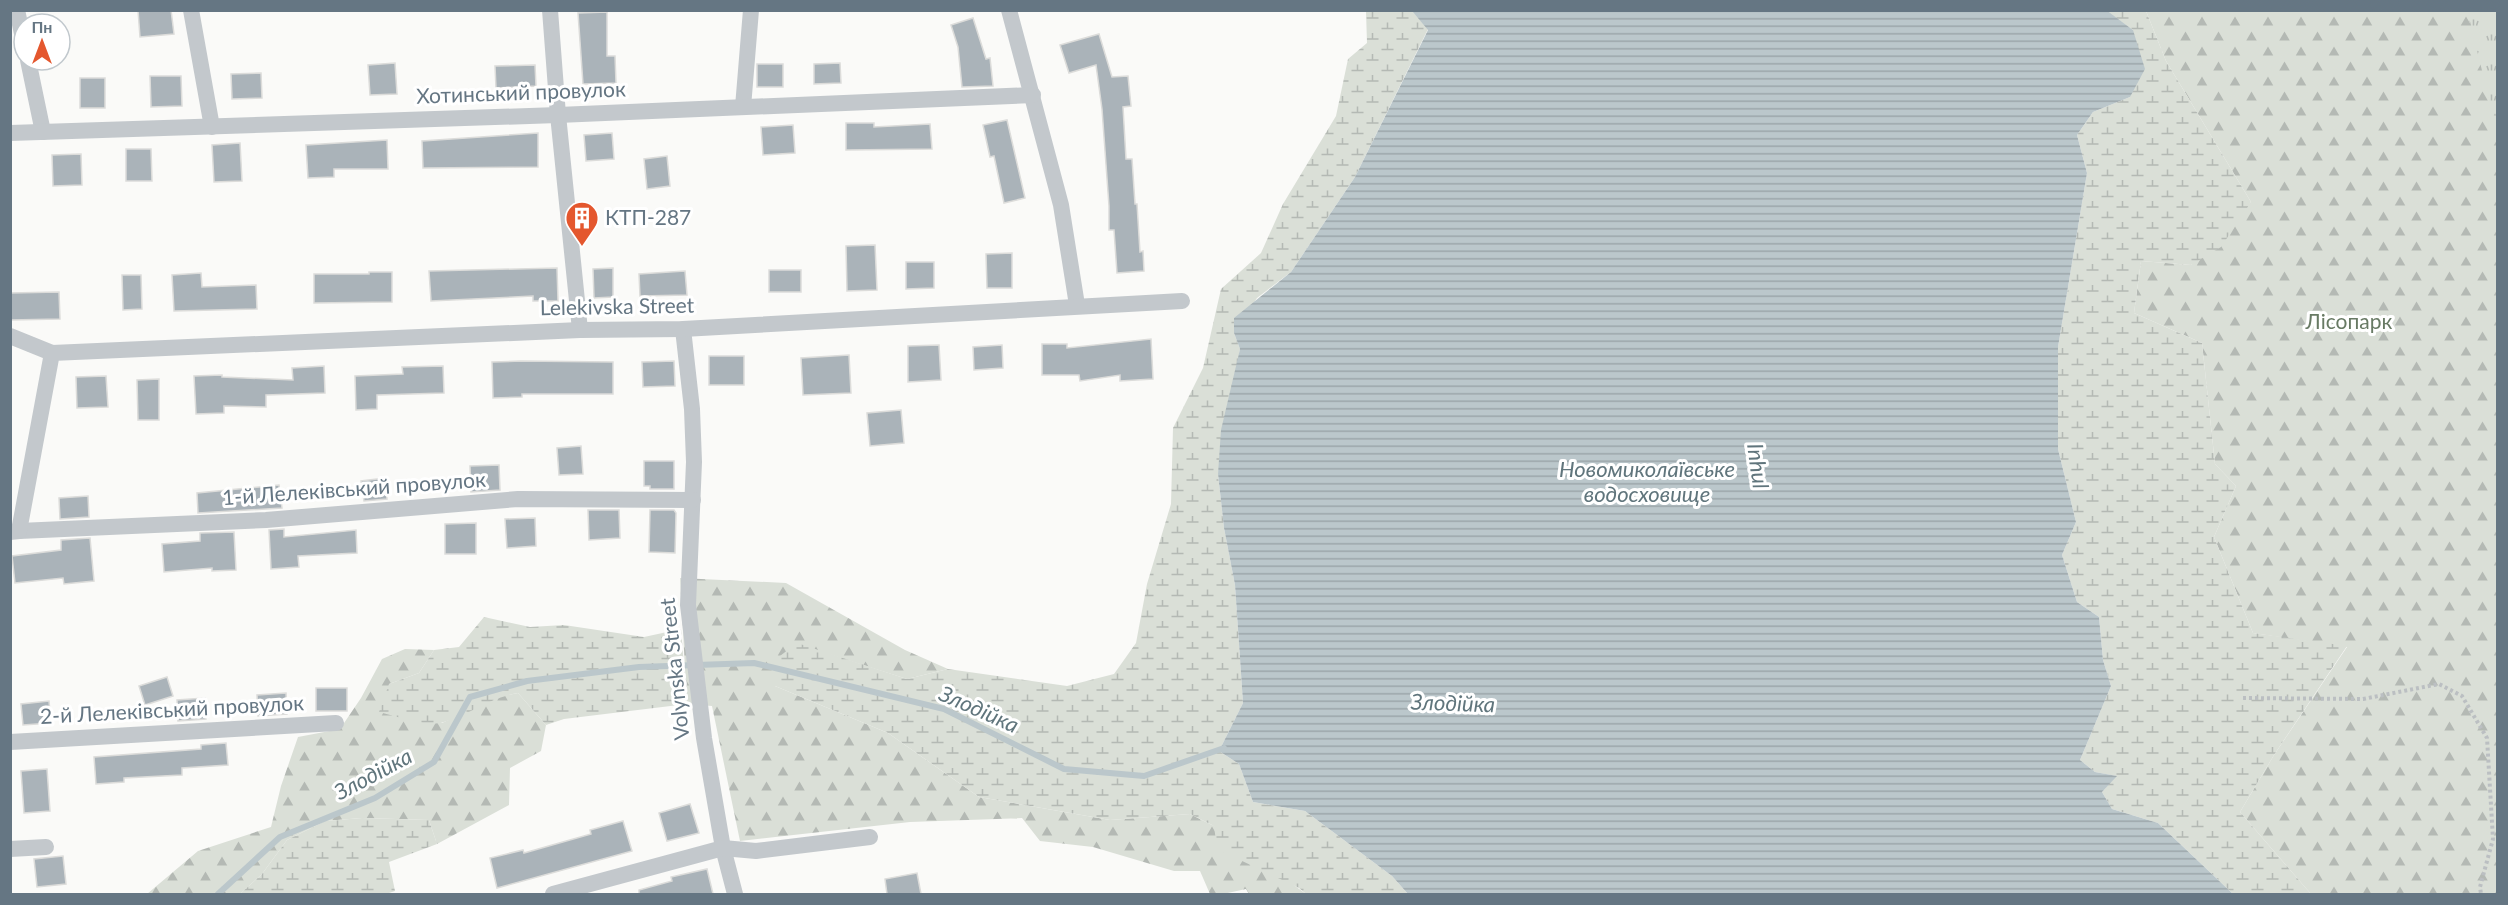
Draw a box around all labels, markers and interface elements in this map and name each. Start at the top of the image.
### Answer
north arrow [12,12,72,72]
text: Пн [32,17,52,36]
street label: Хотинський провулок [416,75,626,108]
building icon: КТП-287 [564,200,600,247]
place label: КТП-287 [605,204,691,229]
street label: Lelekivska Street [540,292,695,319]
park label: Лісопарк [2305,308,2393,333]
water label: Inhul [1742,441,1775,490]
water label: Новомиколаївське водосховище [1559,455,1735,507]
street label: 1-й Лелеківський провулок [221,466,487,509]
street label: Volynska Street [654,596,693,742]
water label: Злодійка [934,679,1023,738]
water label: Злодійка [1409,688,1496,717]
street label: 2-й Лелеківський провулок [39,689,305,728]
water label: Злодійка [328,742,416,806]

